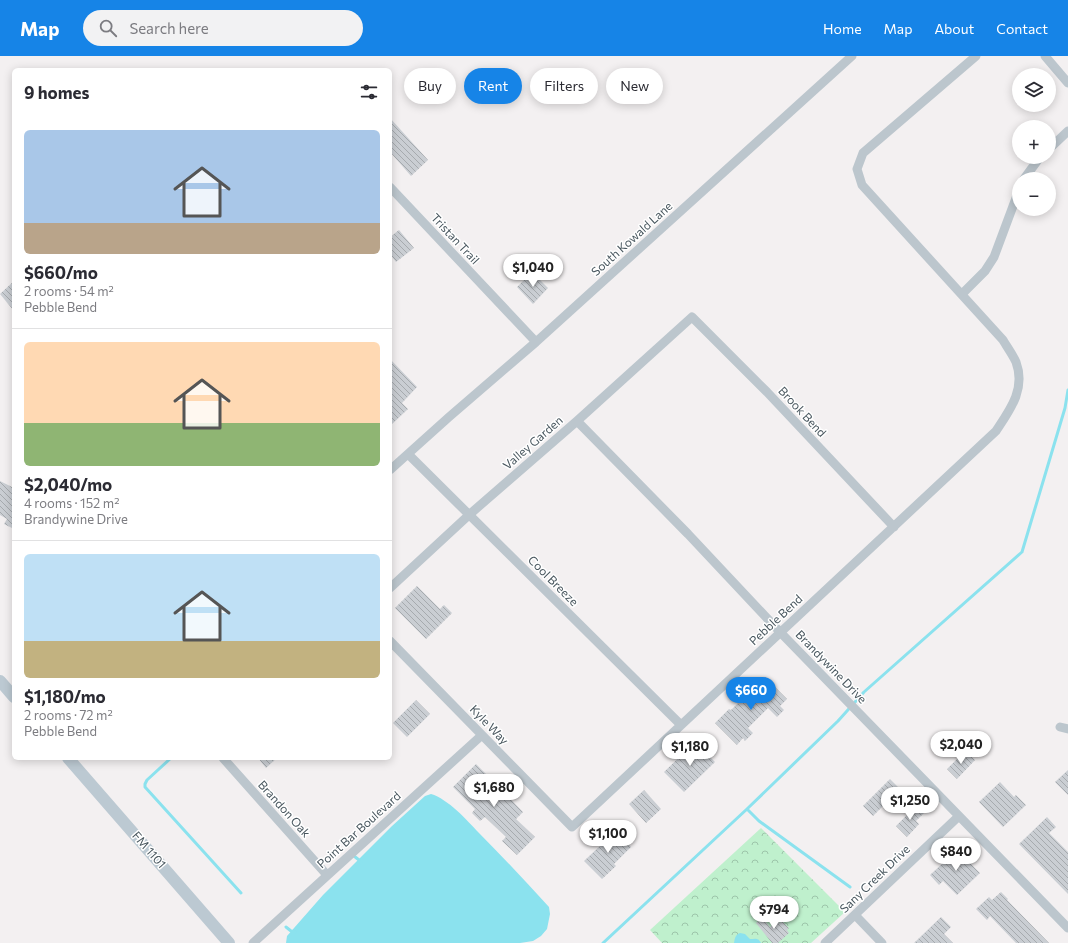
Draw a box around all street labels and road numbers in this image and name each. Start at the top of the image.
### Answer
street label: South Kowald Lane [588,198,675,278]
street label: Tristan Trail [429,210,483,267]
street label: Brook Bend [776,383,830,439]
street label: Valley Garden [500,413,565,472]
street label: Cool Breeze [526,552,582,608]
street label: Pebble Bend [746,591,805,647]
street label: Brandywine Drive [793,627,870,706]
street label: Kyle Way [467,702,512,747]
street label: Brandon Oak [256,777,314,840]
street label: Point Bar Boulevard [314,788,403,870]
street label: FM 1101 [130,828,169,870]
street label: Sany Creek Drive [836,841,912,915]

